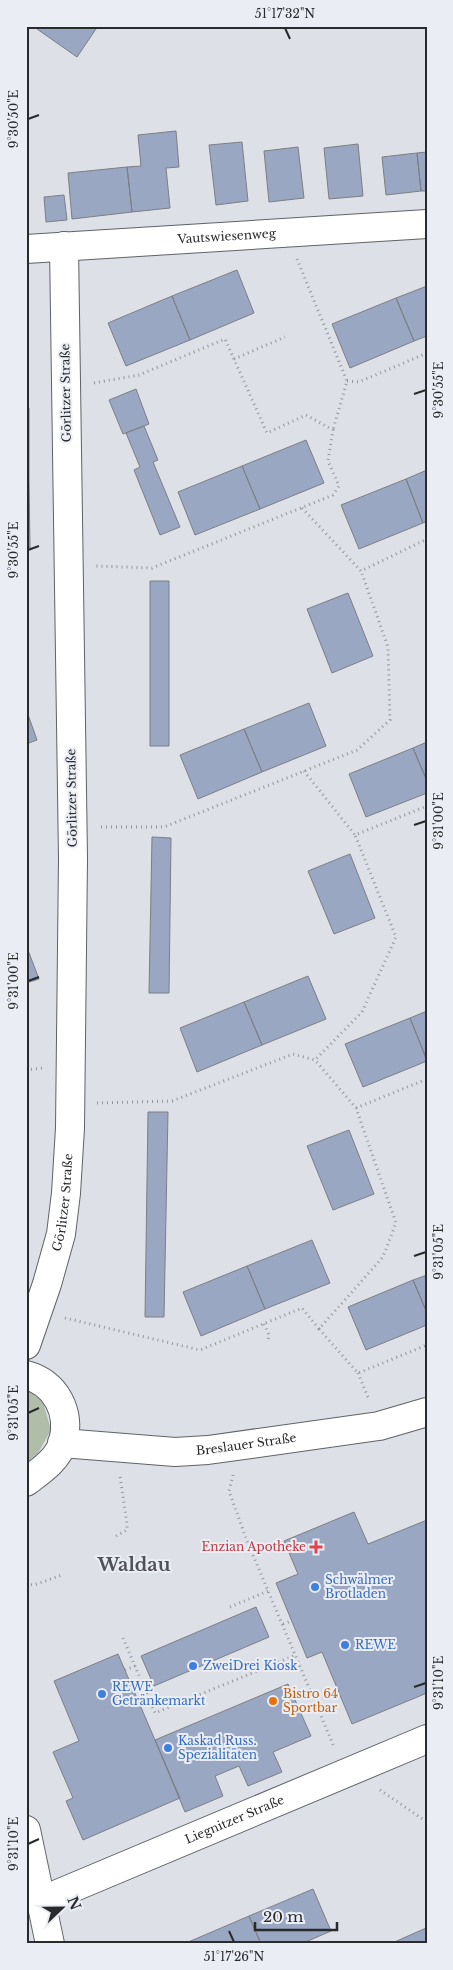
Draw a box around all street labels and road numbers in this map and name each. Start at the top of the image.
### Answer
street label: Vautswiesenweg [176,225,277,247]
street label: Görlitzer Straße [57,343,74,442]
street label: Görlitzer Straße [63,748,80,847]
street label: Görlitzer Straße [48,1153,75,1253]
street label: Breslauer Straße [195,1430,297,1458]
street label: Liegnitzer Straße [183,1792,286,1847]

